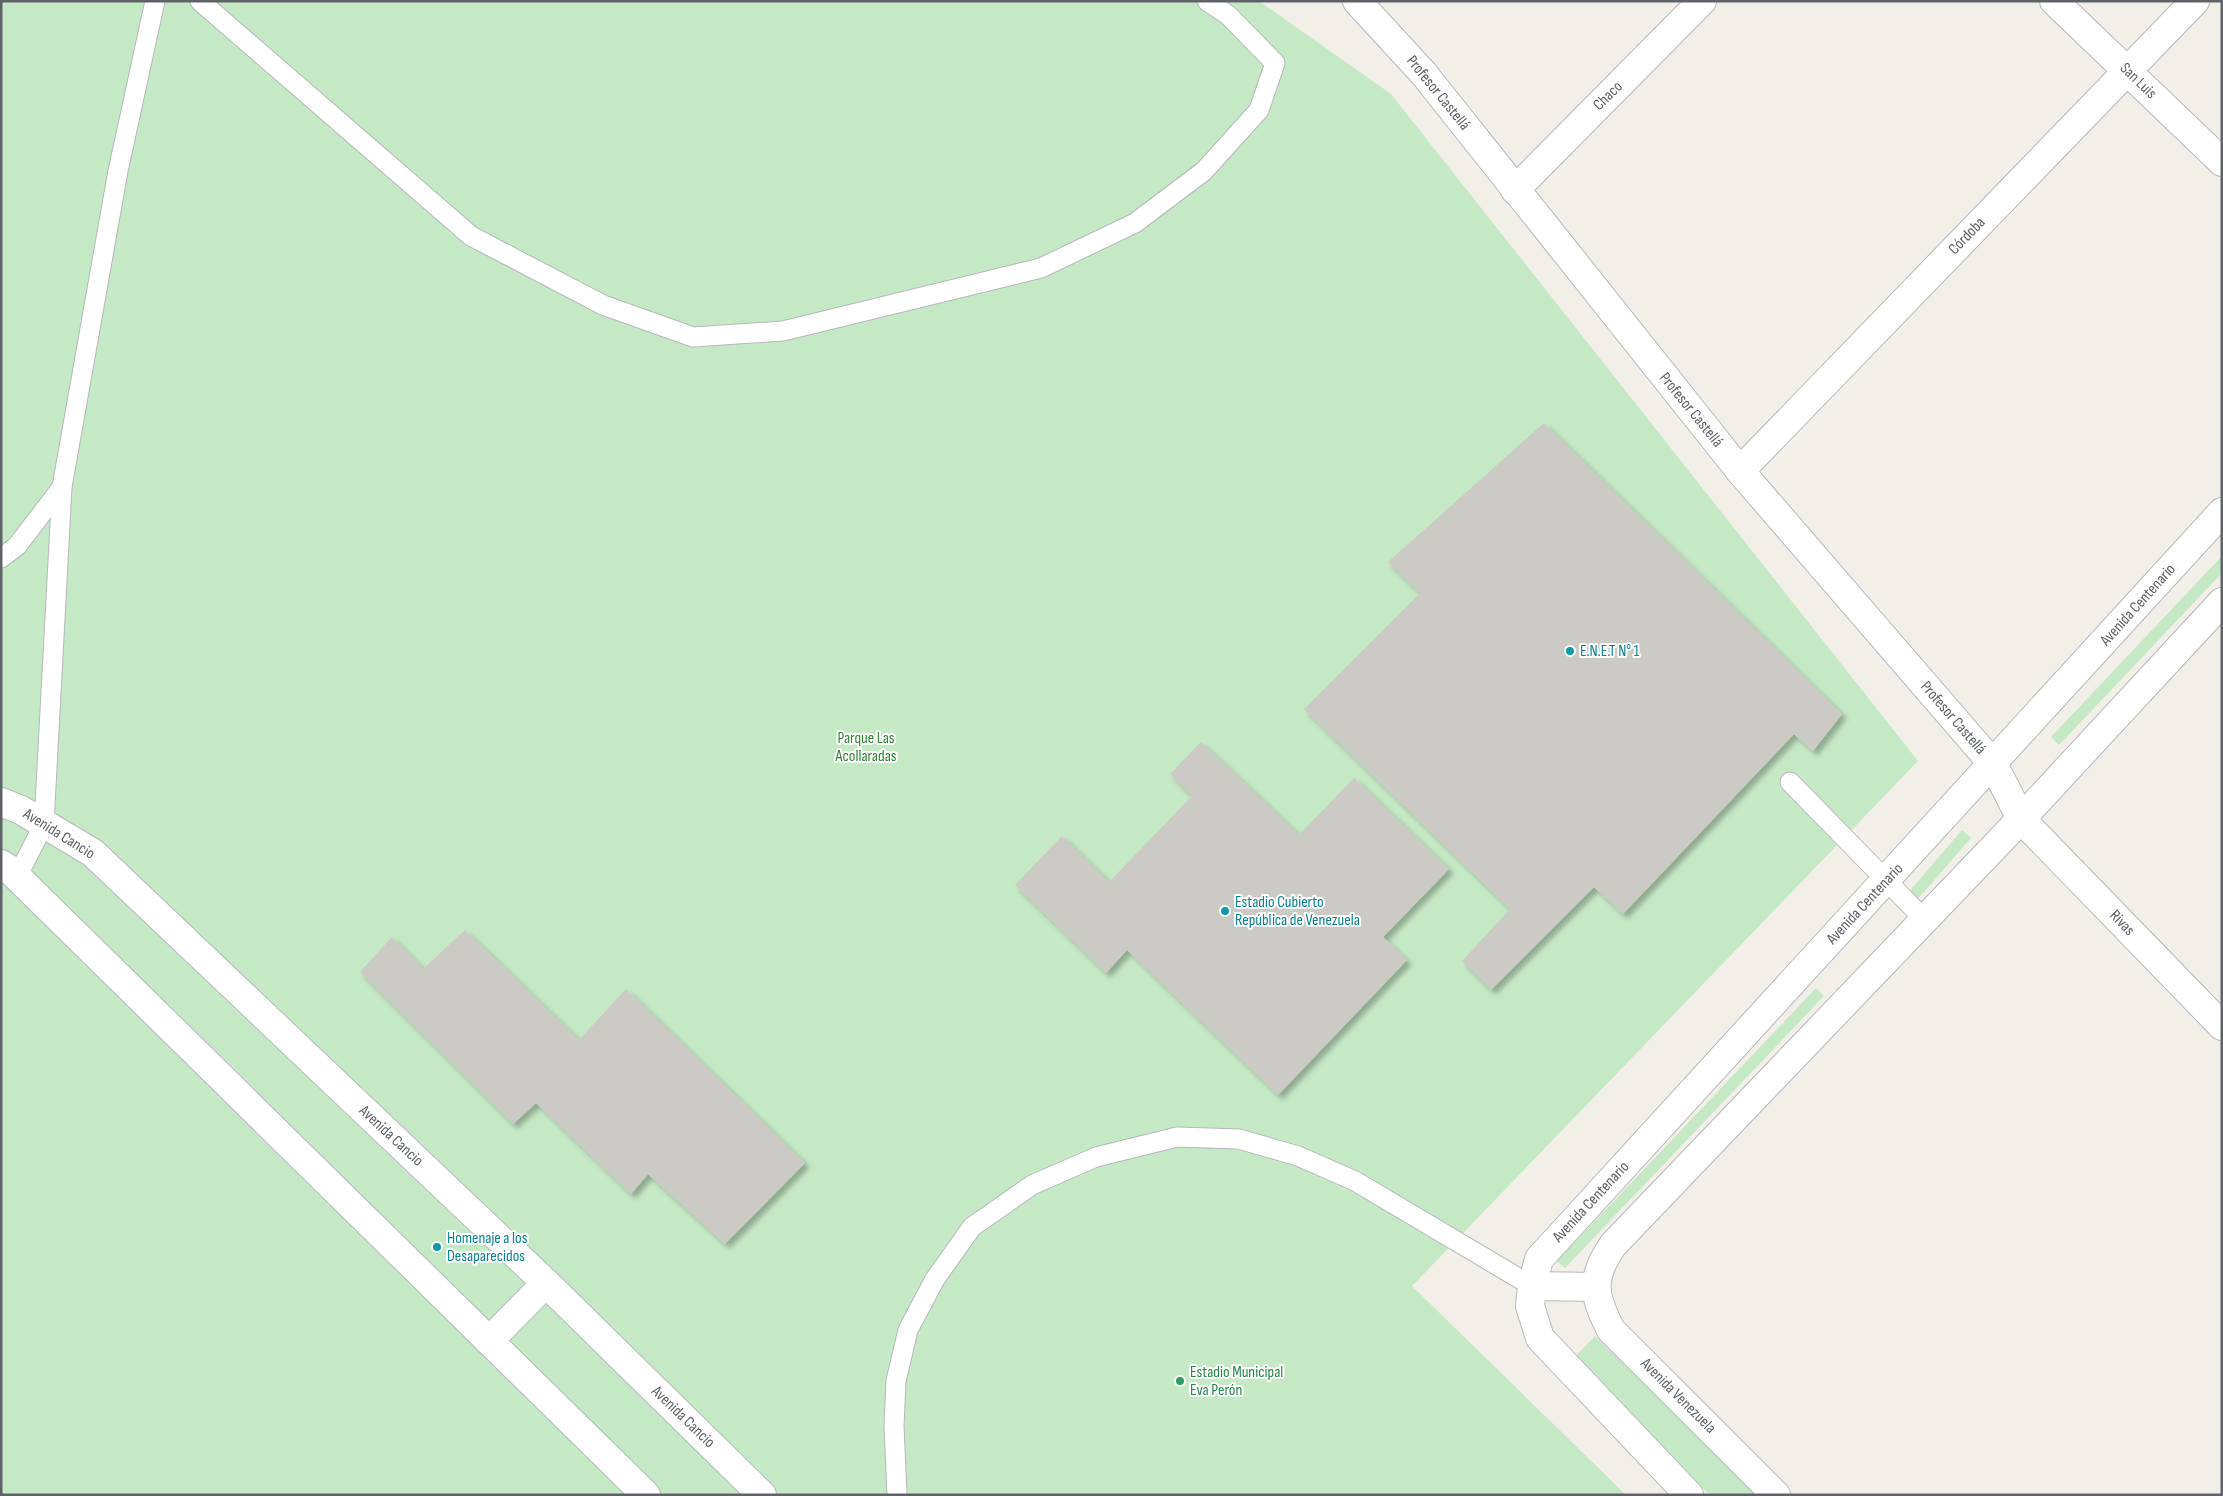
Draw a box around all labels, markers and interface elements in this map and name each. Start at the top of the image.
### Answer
street label: Profesor Castellá [1402,52,1474,134]
street label: San Luis [2116,59,2161,103]
street label: Chaco [1589,77,1627,115]
street label: Córdoba [1945,213,1989,259]
street label: Profesor Castellá [1655,369,1727,451]
street label: Avenida Centenario [2096,560,2180,651]
place label: E.N.E.T N° 1 [1580,642,1640,661]
marker: E.N.E.T N° 1 [1564,645,1576,657]
street label: Profesor Castellá [1916,678,1990,758]
park label: Parque Las Acollaradas [834,729,897,766]
street label: Avenida Cancio [19,804,98,863]
street label: Avenida Centenario [1822,860,1907,949]
place label: Estadio Cubierto República de Venezuela [1235,893,1360,930]
marker: Estadio Cubierto República de Venezuela [1219,905,1231,917]
street label: Rivas [2105,906,2139,940]
street label: Avenida Cancio [354,1101,427,1171]
street label: Avenida Centenario [1548,1158,1633,1247]
place label: Homenaje a los Desaparecidos [447,1229,528,1266]
marker: Homenaje a los Desaparecidos [431,1241,443,1253]
street label: Avenida Venezuela [1636,1354,1720,1438]
place label: Estadio Municipal Eva Perón [1190,1363,1283,1400]
marker: Estadio Municipal Eva Perón [1174,1375,1186,1387]
street label: Avenida Cancio [647,1381,719,1452]

